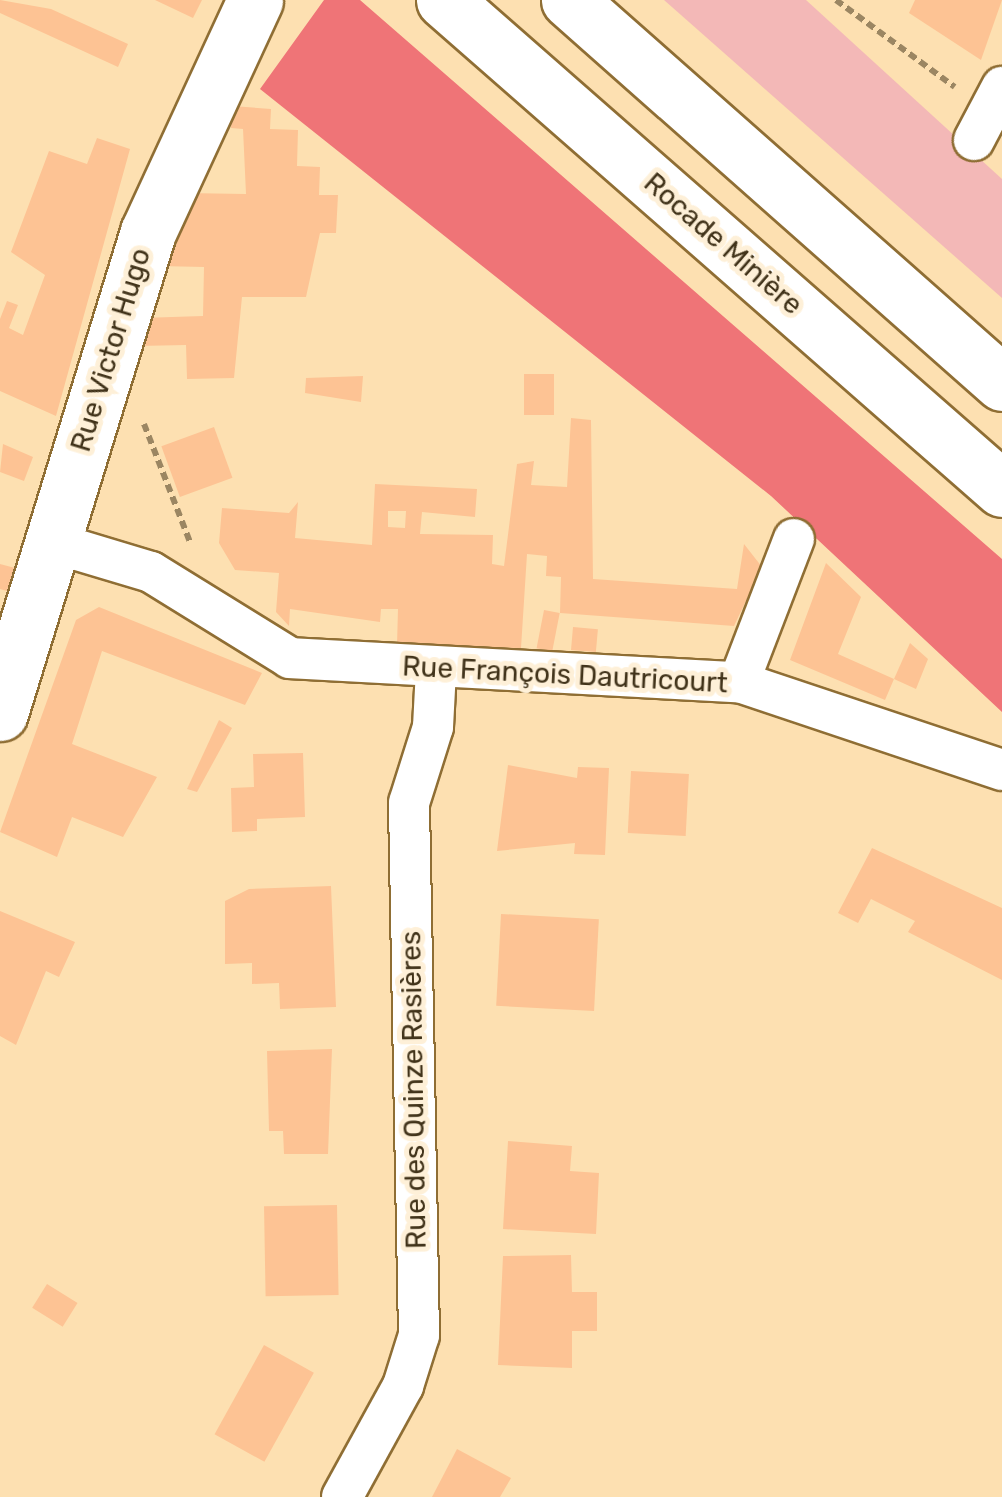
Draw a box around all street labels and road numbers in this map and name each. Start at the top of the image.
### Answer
street label: Rocade Minière [637,166,809,322]
street label: Rue Victor Hugo [64,244,158,456]
street label: Rue François Dautricourt [401,650,729,700]
street label: Rue des Quinze Rasières [394,931,434,1249]

